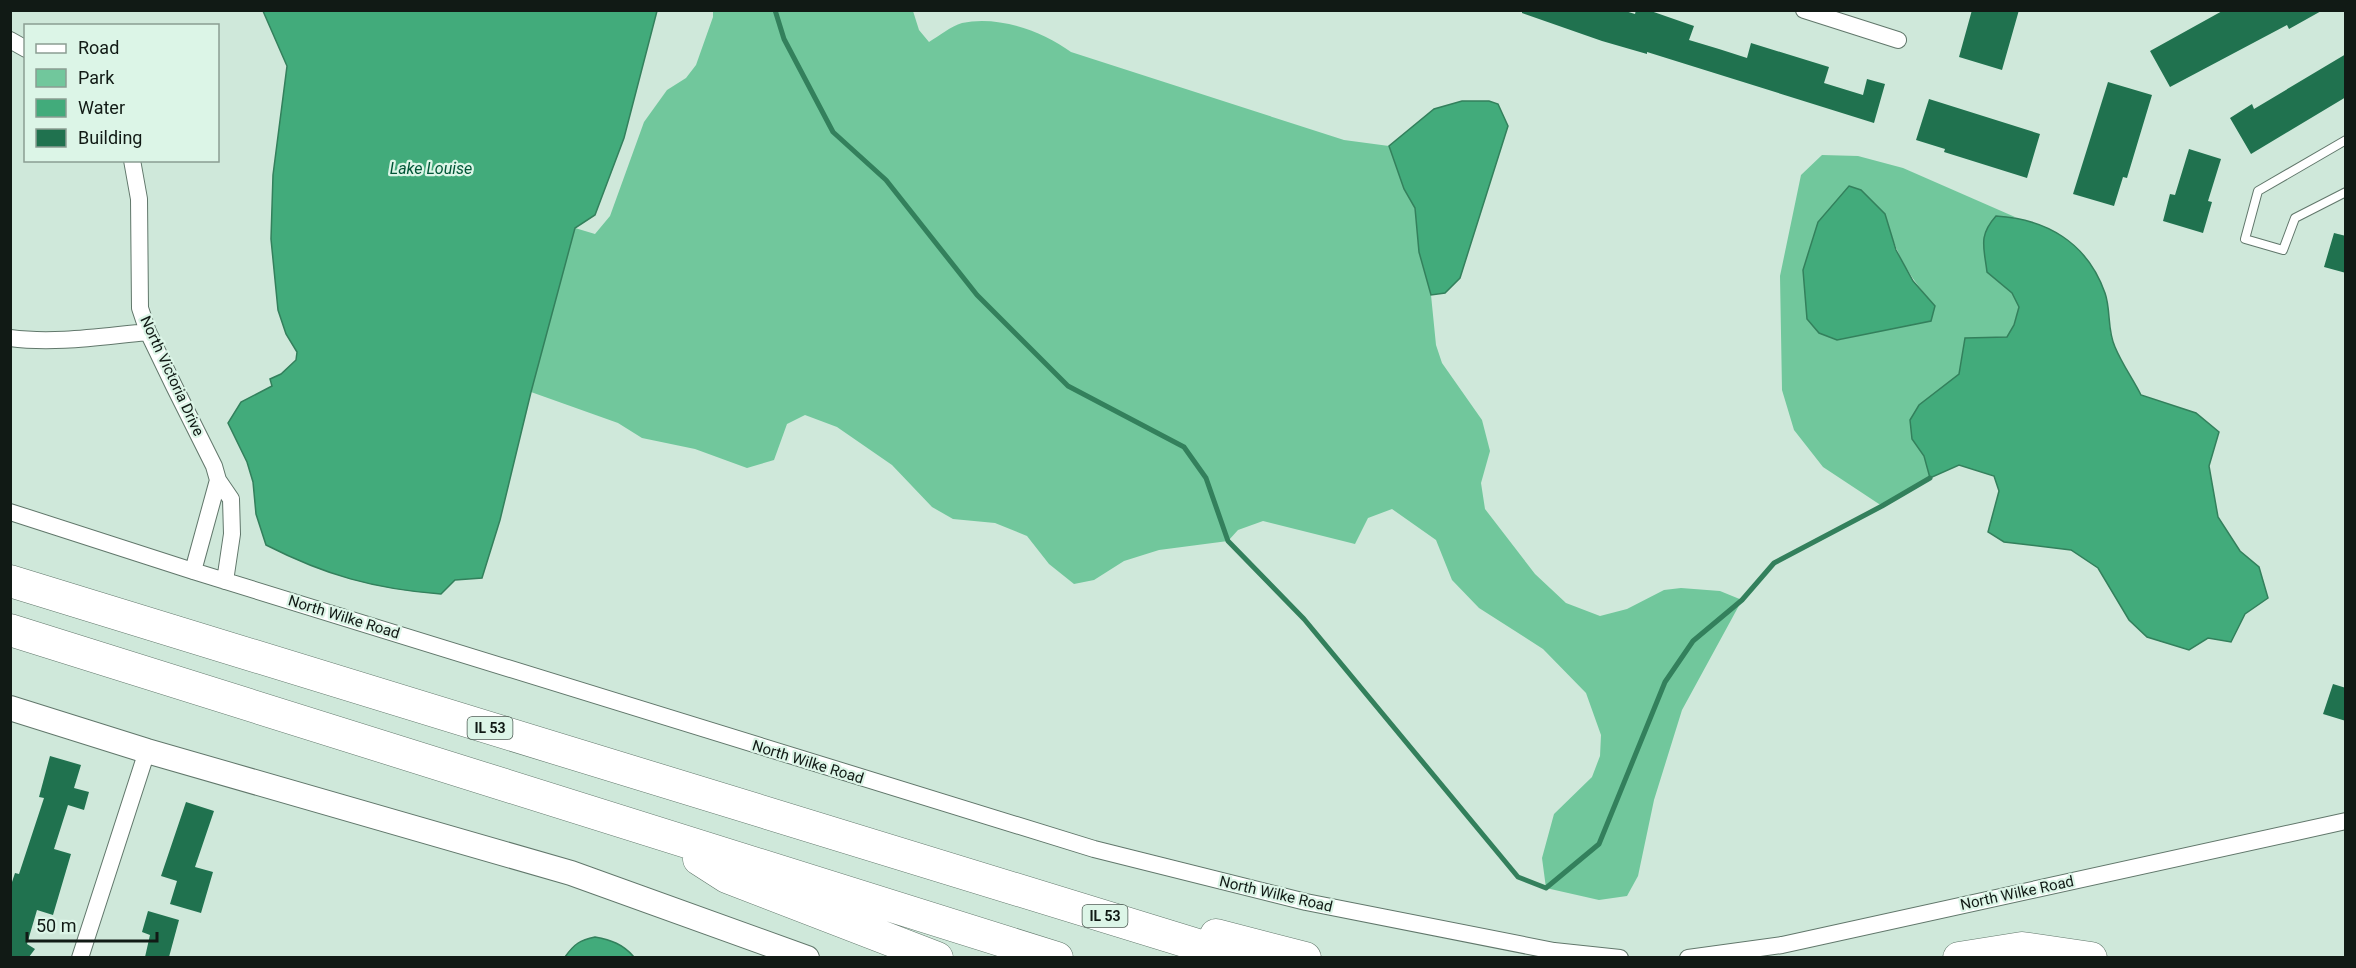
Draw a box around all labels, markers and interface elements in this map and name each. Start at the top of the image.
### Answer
legend [24,24,219,162]
text: Road [78,37,119,58]
text: Park [78,67,115,88]
text: Water [78,97,125,118]
text: Building [78,127,142,148]
water label: Lake Louise [390,159,472,178]
street label: North Victoria Drive [136,313,208,439]
street label: North Wilke Road [286,591,402,643]
road number: IL 53 [468,717,512,739]
street label: North Wilke Road [750,736,866,788]
street label: North Wilke Road [1218,872,1334,916]
street label: North Wilke Road [1959,872,2075,914]
scale bar [27,905,158,943]
road number: IL 53 [1082,905,1128,927]
text: 50 m [36,915,76,936]

